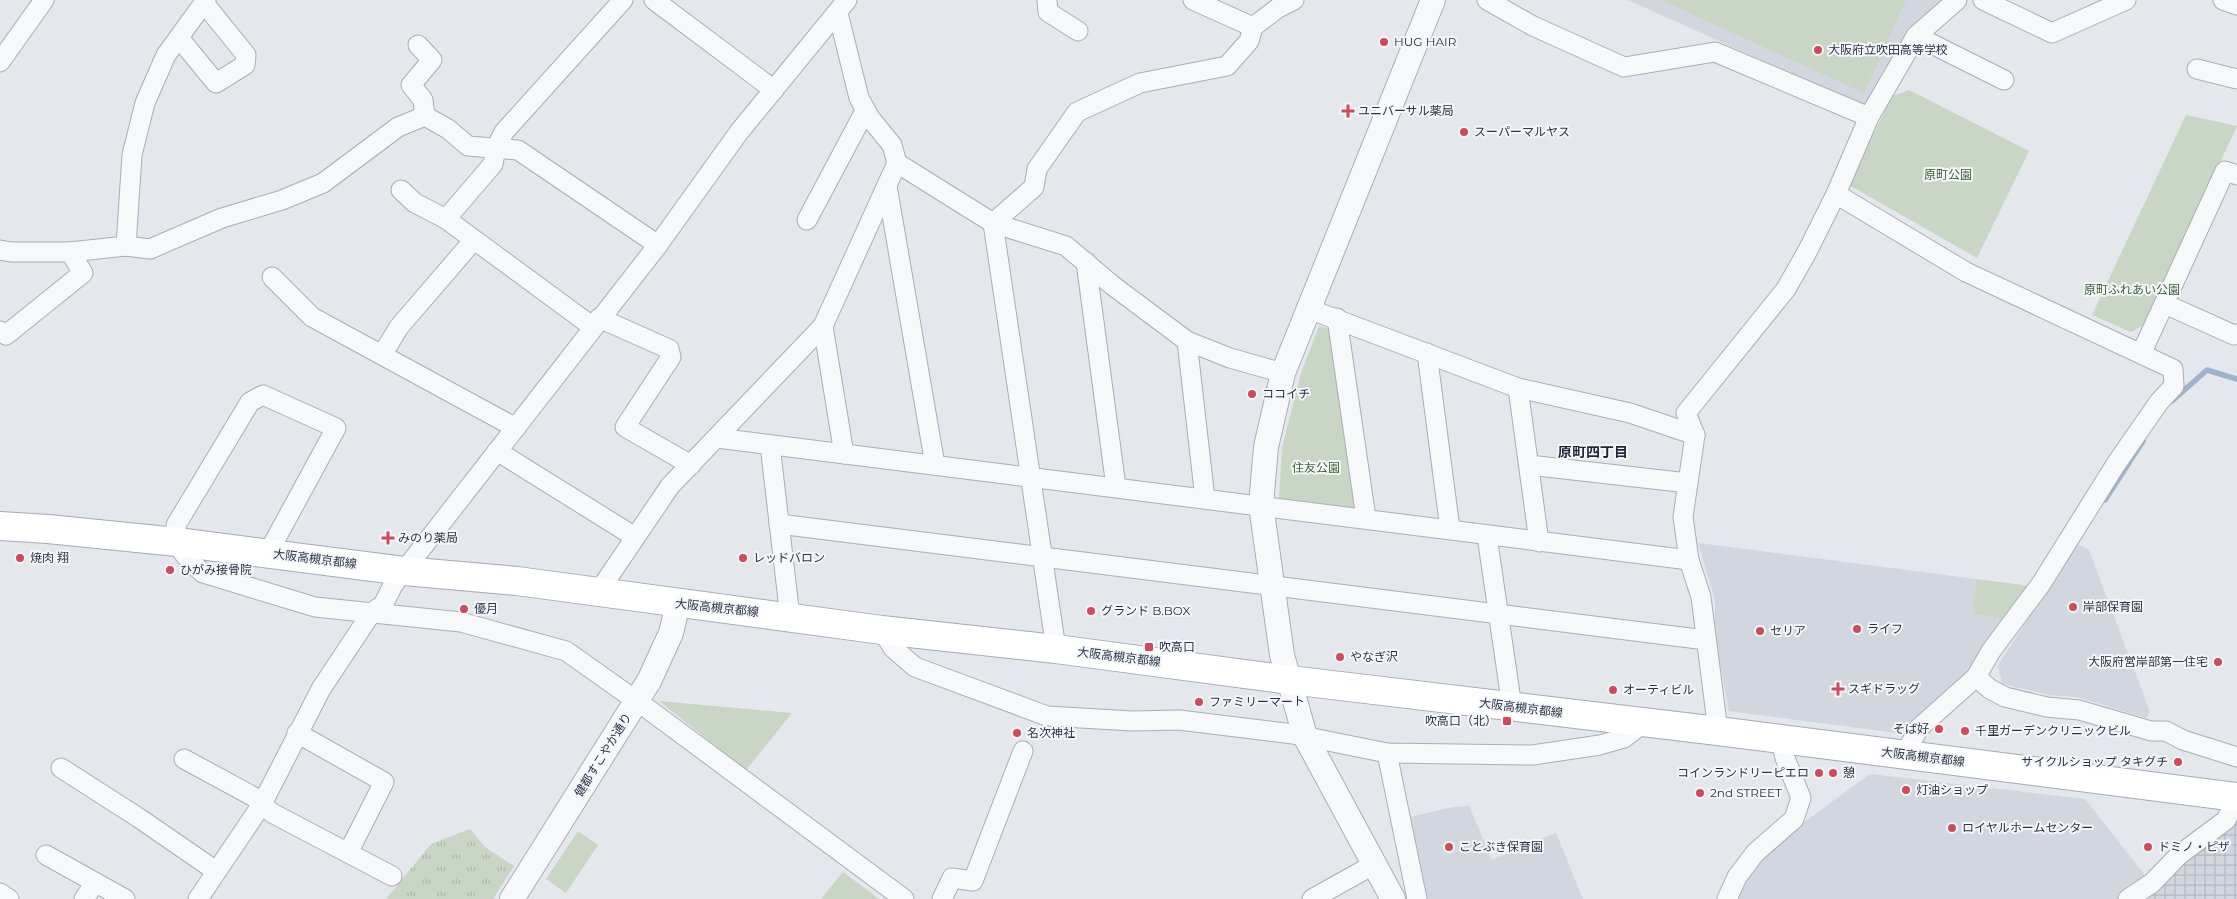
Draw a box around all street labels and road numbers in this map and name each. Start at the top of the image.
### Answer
street label: 大阪高槻京都線 [272,546,358,571]
street label: 大阪高槻京都線 [674,596,760,619]
street label: 大阪高槻京都線 [1076,644,1162,669]
street label: 大阪高槻京都線 [1478,695,1564,720]
street label: 健都すこやか通り [571,710,634,799]
street label: 大阪高槻京都線 [1880,744,1966,769]

